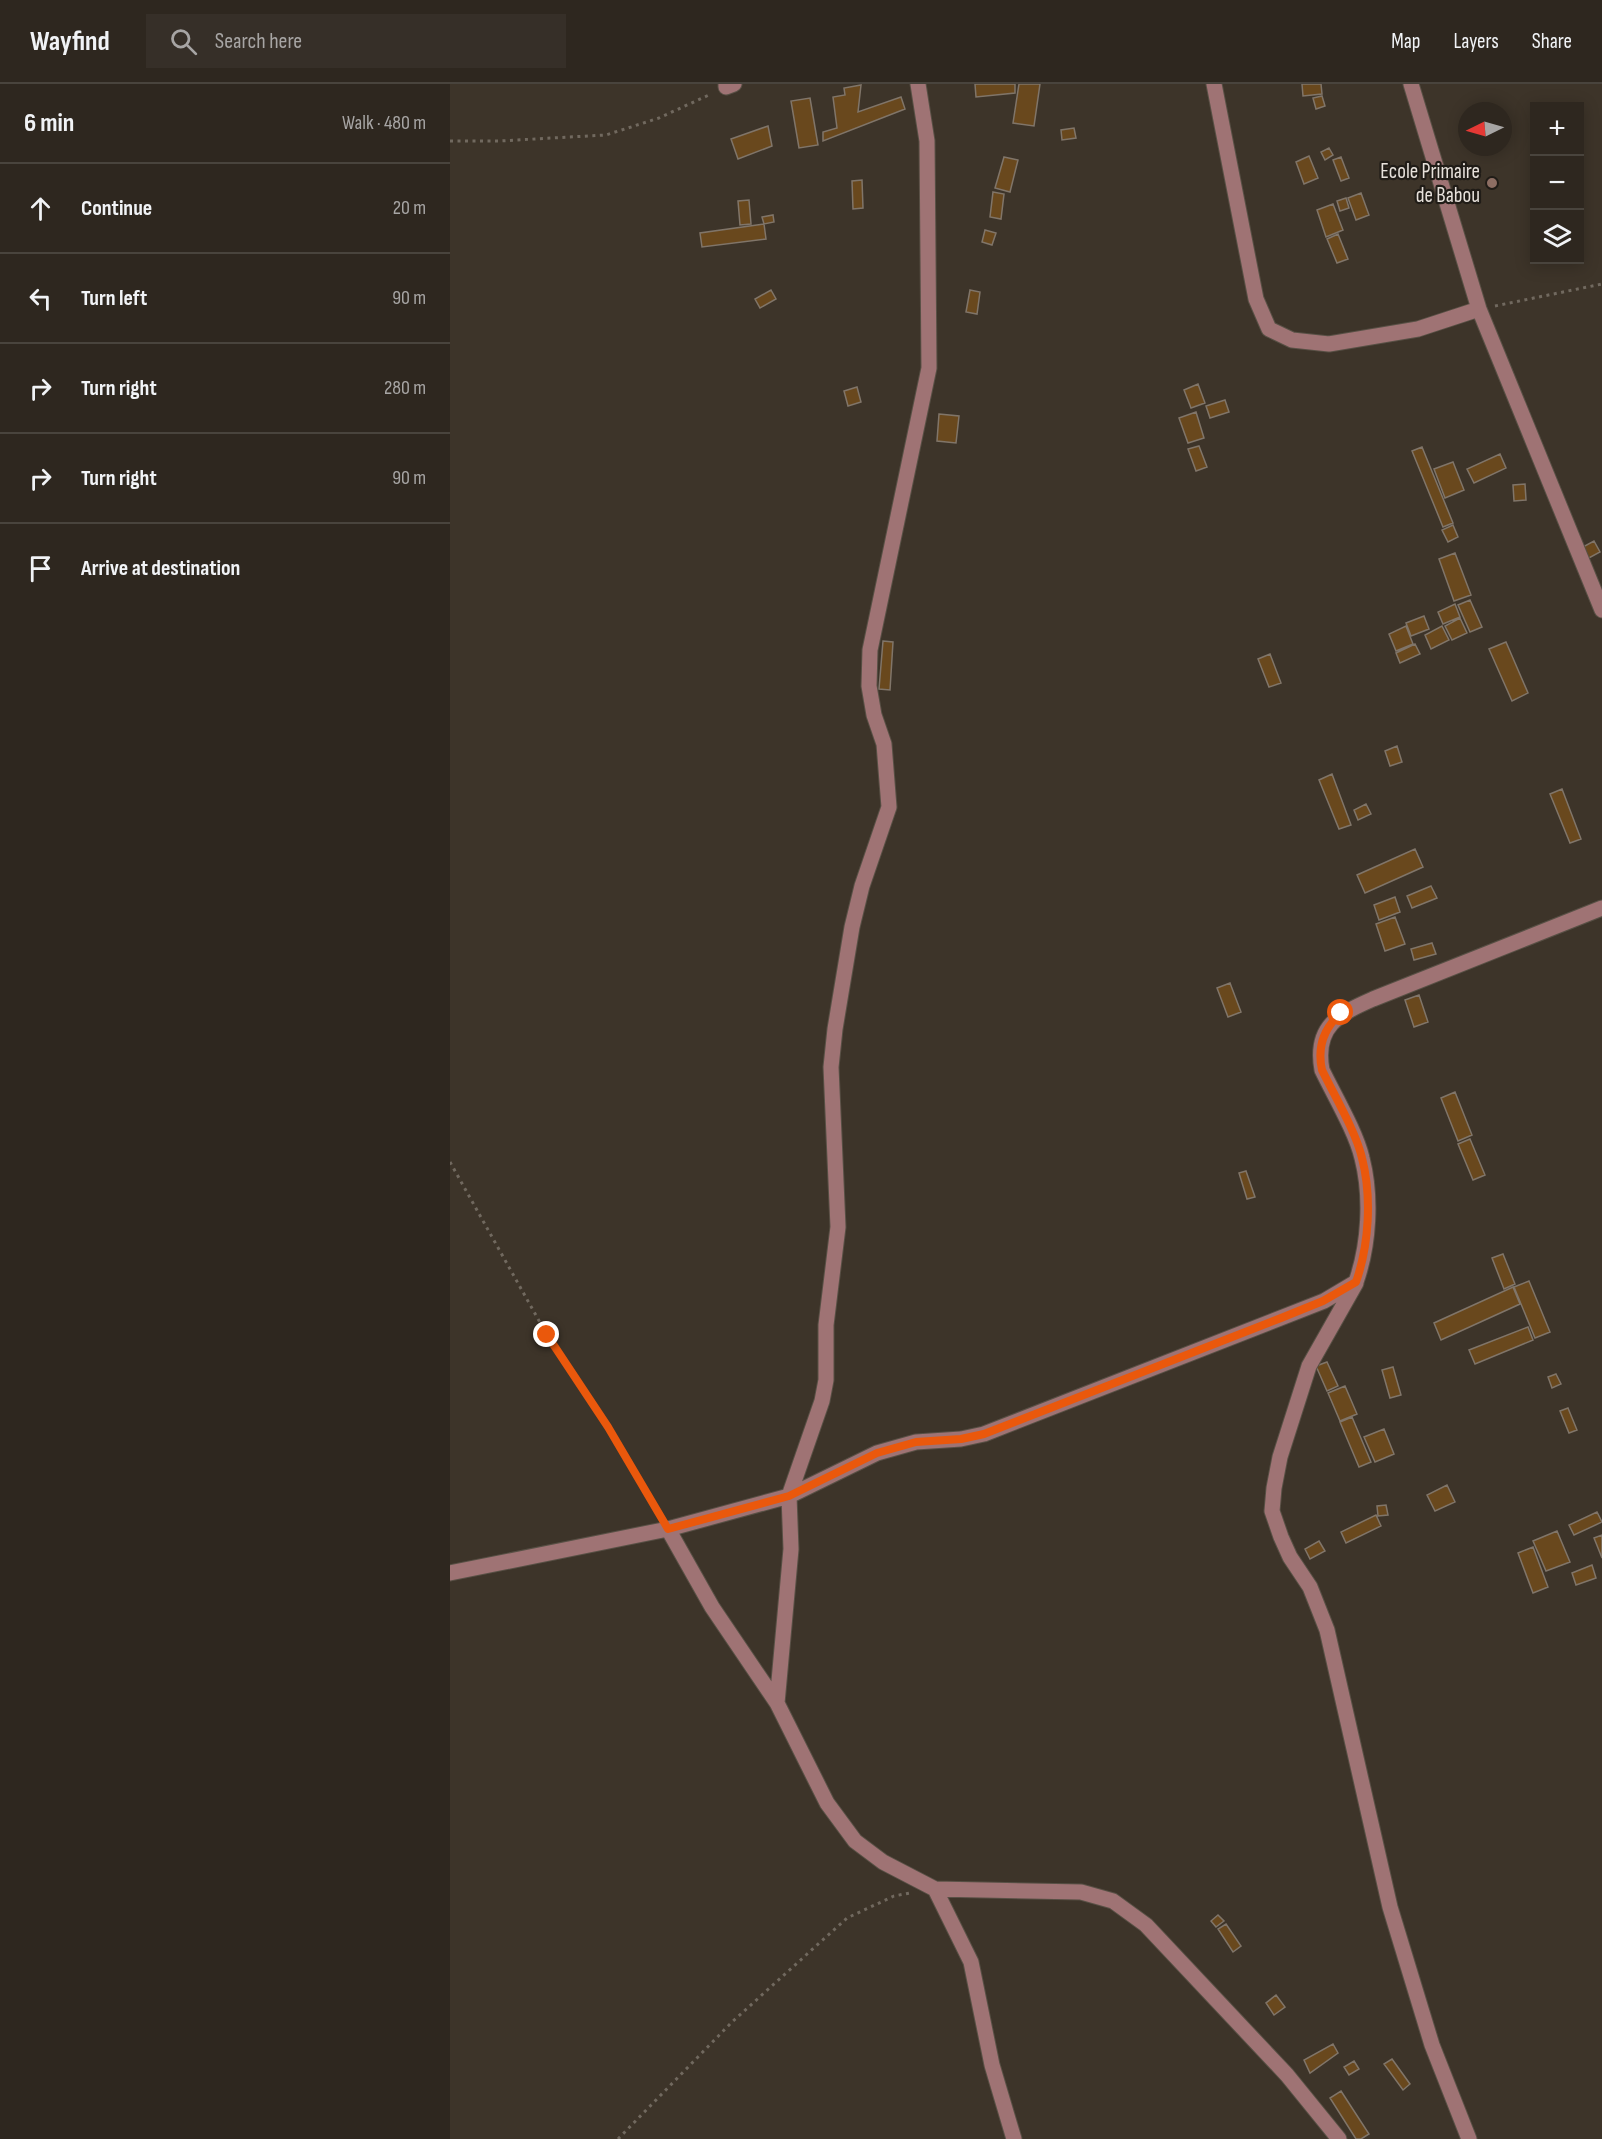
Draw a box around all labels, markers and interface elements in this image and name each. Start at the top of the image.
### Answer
search box [146,14,566,68]
text: Wayfind [30,25,110,58]
icon: search [167,25,200,58]
text: Search here [215,28,302,55]
text: Map [1391,29,1420,54]
text: Layers [1453,29,1499,54]
text: Share [1532,29,1572,54]
north arrow [1458,102,1512,156]
map controls [1530,102,1584,264]
button: + [1530,102,1584,156]
text: 6 min [24,108,74,139]
text: Walk · 480 m [342,111,426,135]
button: − [1530,156,1584,210]
place label: Ecole Primaire de Babou [1380,159,1480,208]
marker: Ecole Primaire de Babou [1485,176,1499,190]
icon: ahead [24,192,57,225]
text: Continue [81,195,152,222]
text: 20 m [393,196,426,220]
button: layers [1530,210,1584,264]
icon: left [24,282,57,315]
text: Turn left [81,285,147,312]
text: 90 m [392,286,426,310]
icon: right [24,372,57,405]
text: Turn right [81,375,157,402]
text: 280 m [384,376,426,400]
icon: right [24,462,57,495]
text: Turn right [81,465,157,492]
text: 90 m [392,466,426,490]
icon: arrive [24,552,57,585]
text: Arrive at destination [81,555,240,582]
route start [1327,999,1353,1025]
route end [533,1321,559,1347]

